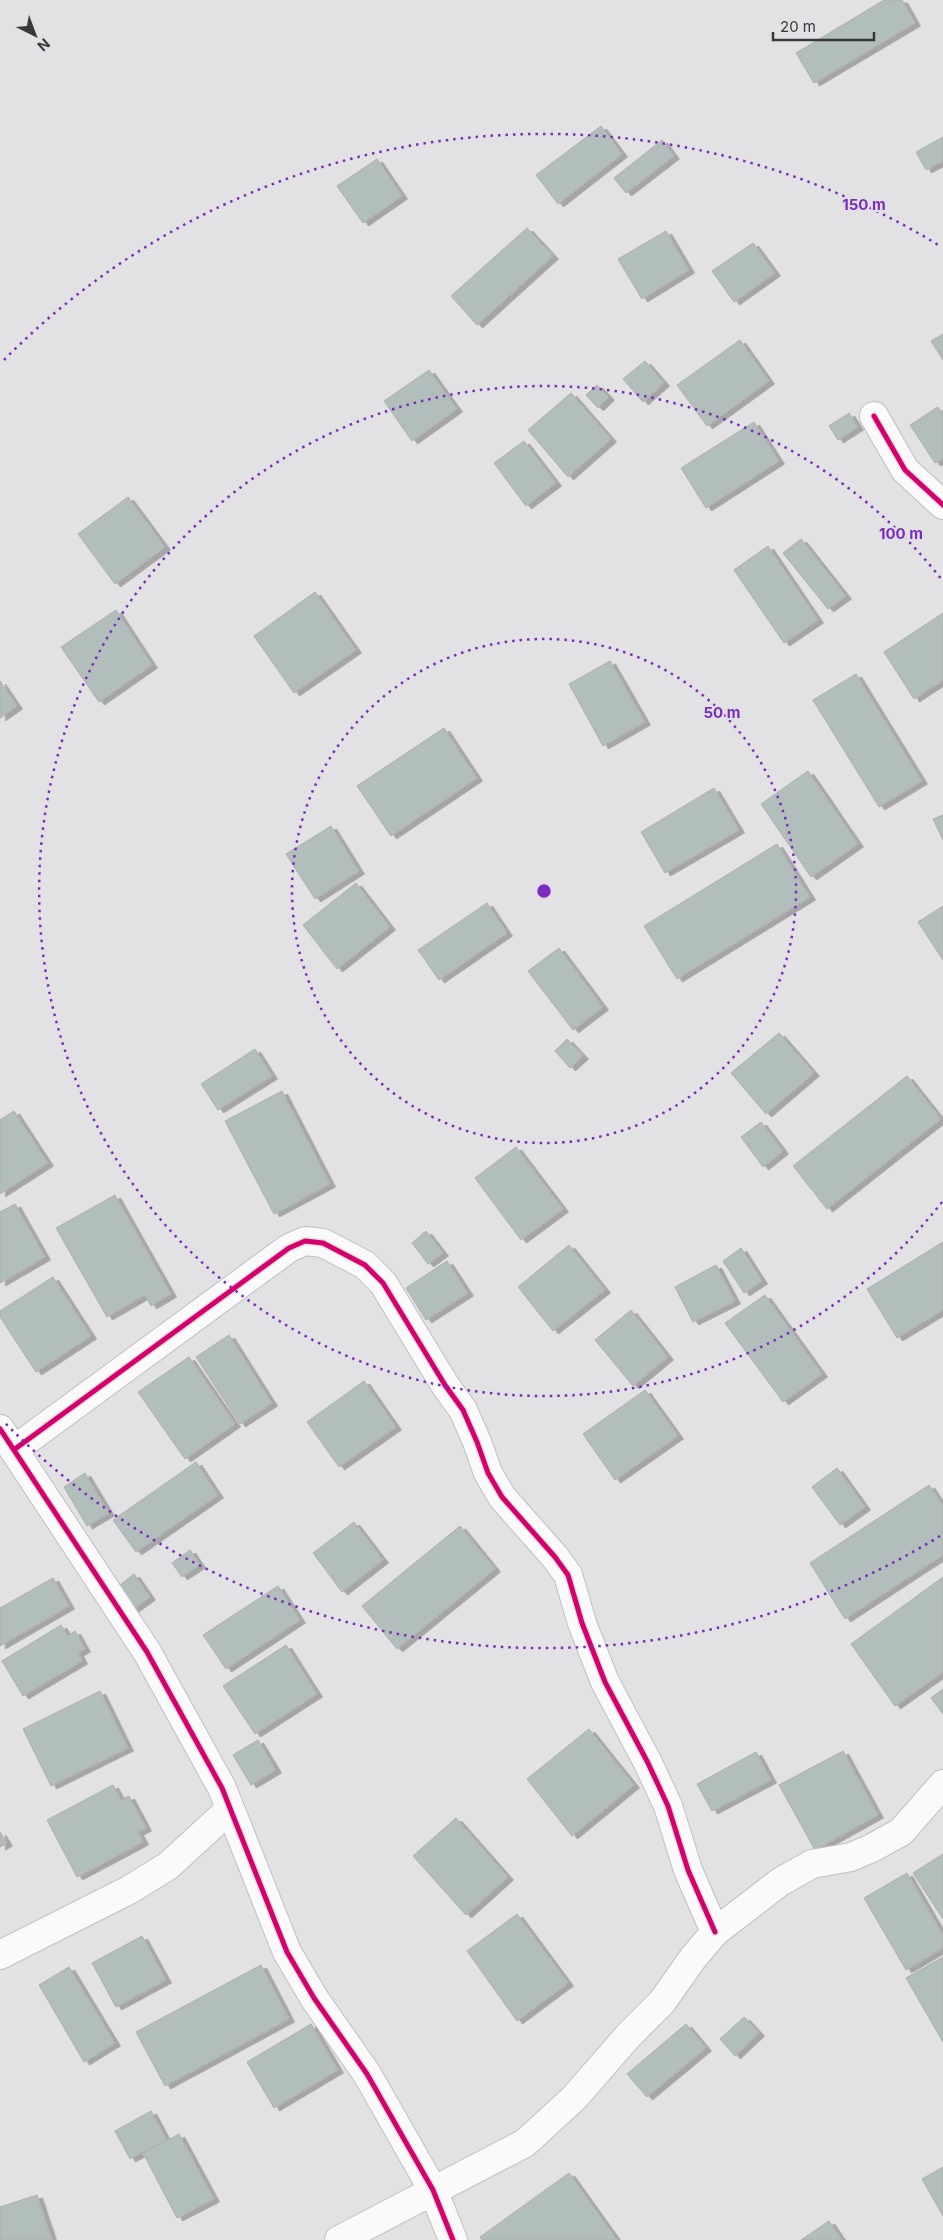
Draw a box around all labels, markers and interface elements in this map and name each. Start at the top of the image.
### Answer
north arrow [10,10,60,60]
scale bar [773,10,874,42]
text: 20 m [780,17,816,36]
text: N [34,35,54,55]
text: 150 m [842,195,886,214]
text: 100 m [879,524,923,543]
text: 50 m [704,703,740,722]
centre of rings [535,882,553,900]

